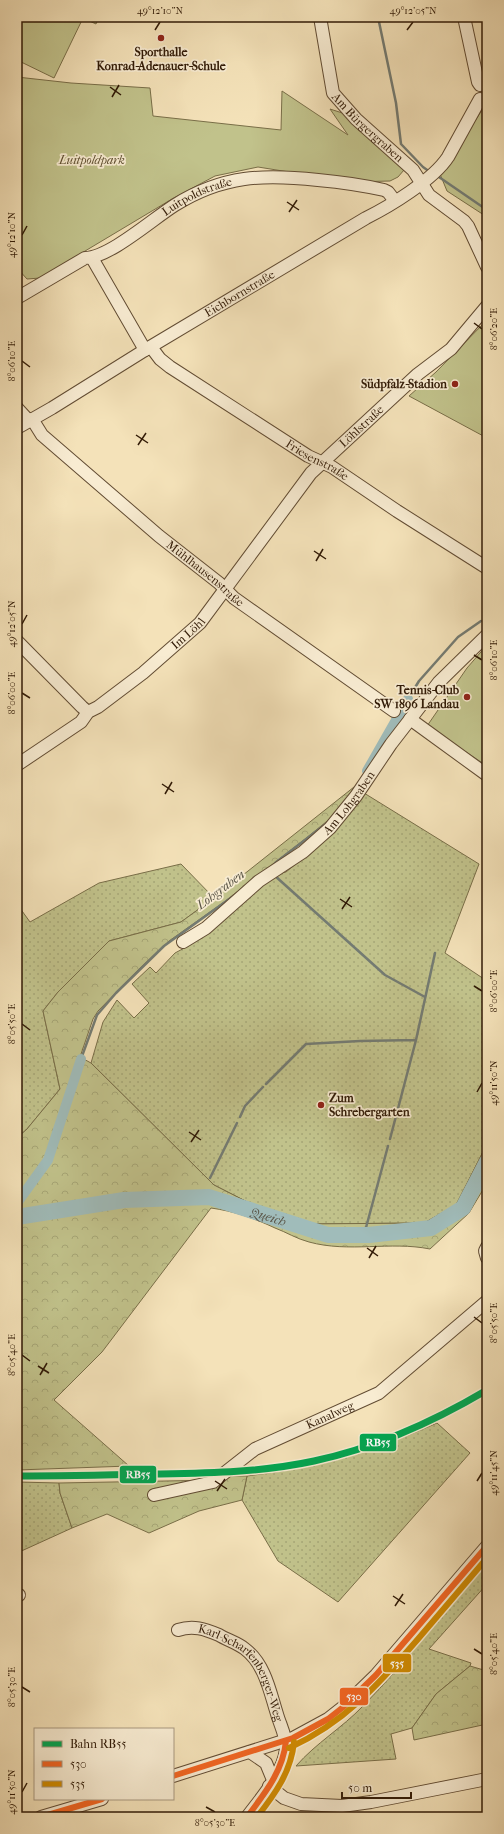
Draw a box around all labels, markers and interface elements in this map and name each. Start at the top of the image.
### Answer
text: 49°12'10"N [137,5,183,17]
text: 49°12'05"N [390,5,437,17]
marker: Sporthalle Konrad-Adenauer-Schule [156,33,166,43]
place label: Sporthalle Konrad-Adenauer-Schule [96,45,226,73]
street label: Am Bürgergraben [328,89,406,165]
park label: Luitpoldpark [58,153,125,167]
street label: Luitpoldstraße [159,174,233,219]
text: 49°12'10"N [6,212,18,258]
street label: Eichbornstraße [202,267,277,320]
text: 8°06'20"E [488,308,500,350]
text: 8°06'10"E [6,341,18,381]
place label: Südpfalz-Stadion [361,377,448,392]
marker: Südpfalz-Stadion [450,379,460,389]
street label: Löhlstraße [336,402,387,450]
street label: Friesenstraße [283,436,351,483]
street label: Mühlhausenstraße [164,538,246,610]
text: 49°12'05"N [6,600,18,647]
street label: Im Löhl [168,615,209,652]
text: 8°06'10"E [488,640,500,680]
text: 8°06'00"E [6,672,18,714]
place label: Tennis-Club SW 1896 Landau [374,683,460,712]
marker: Tennis-Club SW 1896 Landau [462,692,472,702]
street label: Am Lohgraben [319,768,378,839]
water label: Lohgraben [193,866,247,913]
text: 8°06'00"E [488,970,500,1012]
text: 8°05'50"E [6,1004,18,1044]
text: 49°11'50"N [488,1060,500,1106]
place label: Zum Schrebergarten [329,1091,411,1120]
marker: Zum Schrebergarten [316,1100,326,1110]
water label: Queich [248,1204,288,1229]
text: 8°05'50"E [488,1303,500,1343]
text: 8°05'40"E [6,1334,18,1376]
street label: Kanalweg [304,1398,357,1432]
line badge: RB55 [359,1433,397,1452]
text: RB55 [366,1436,391,1449]
text: 49°11'45"N [488,1450,500,1496]
line badge: RB55 [119,1465,157,1484]
text: RB55 [126,1468,151,1481]
street label: Karl-Scharfenberger-Weg [197,1621,286,1724]
text: 8°05'40"E [488,1633,500,1675]
line badge: 535 [382,1653,412,1673]
text: 535 [390,1657,404,1670]
text: 8°05'30"E [6,1667,18,1707]
line badge: 530 [339,1687,369,1706]
text: 530 [346,1690,362,1703]
legend [34,1728,174,1800]
text: Bahn RB55 [70,1737,126,1751]
text: 530 [70,1757,87,1771]
text: 49°11'50"N [6,1769,18,1815]
scale bar [342,1774,411,1800]
text: 535 [70,1777,85,1791]
text: 50 m [348,1781,372,1795]
text: 8°05'30"E [195,1817,235,1829]

